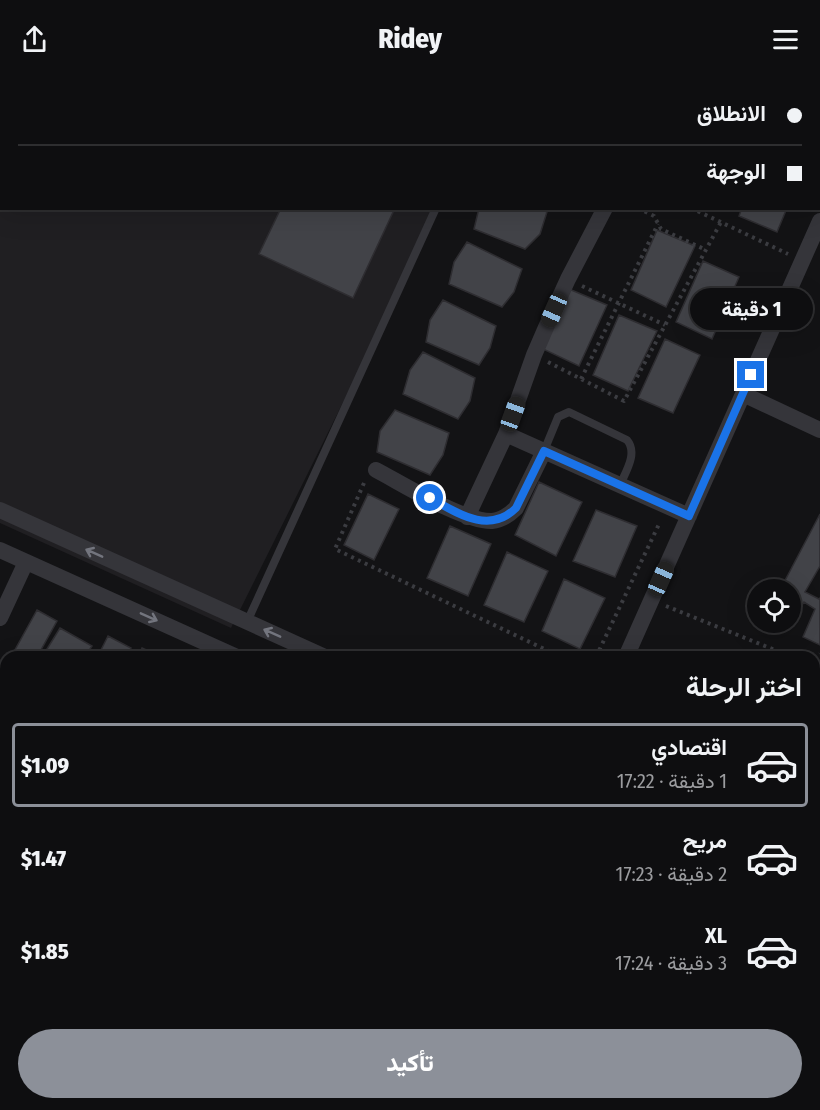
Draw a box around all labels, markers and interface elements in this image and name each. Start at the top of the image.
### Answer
icon: share [18,23,51,56]
text: Ridey [378,23,442,55]
icon: menu [769,23,802,56]
text: الانطلاق [697,100,766,127]
text: الوجهة [706,158,766,185]
callout: 1 دقيقة [690,288,813,330]
car [538,290,570,330]
text: 1 دقيقة [721,297,782,321]
route end [737,361,764,388]
car [498,394,528,434]
route start [416,484,443,511]
one-way arrow [86,546,104,558]
car [645,559,677,599]
map controls [747,579,801,633]
button: locate [747,579,801,633]
one-way arrow [139,612,158,623]
one-way arrow [263,627,282,638]
text: اختر الرحلة [686,671,802,703]
text: اقتصادي [651,734,727,761]
icon: car [745,738,799,792]
text: $1.09 [21,752,69,779]
text: 1 دقيقة · 17:22 [617,769,727,793]
text: مريح [683,827,727,854]
icon: car [745,831,799,885]
text: $1.47 [21,845,66,872]
text: 2 دقيقة · 17:23 [616,862,727,886]
text: XL [705,922,727,949]
icon: car [745,924,799,978]
text: $1.85 [21,938,69,965]
text: 3 دقيقة · 17:24 [615,951,727,975]
button: تأكيد [18,1029,802,1098]

